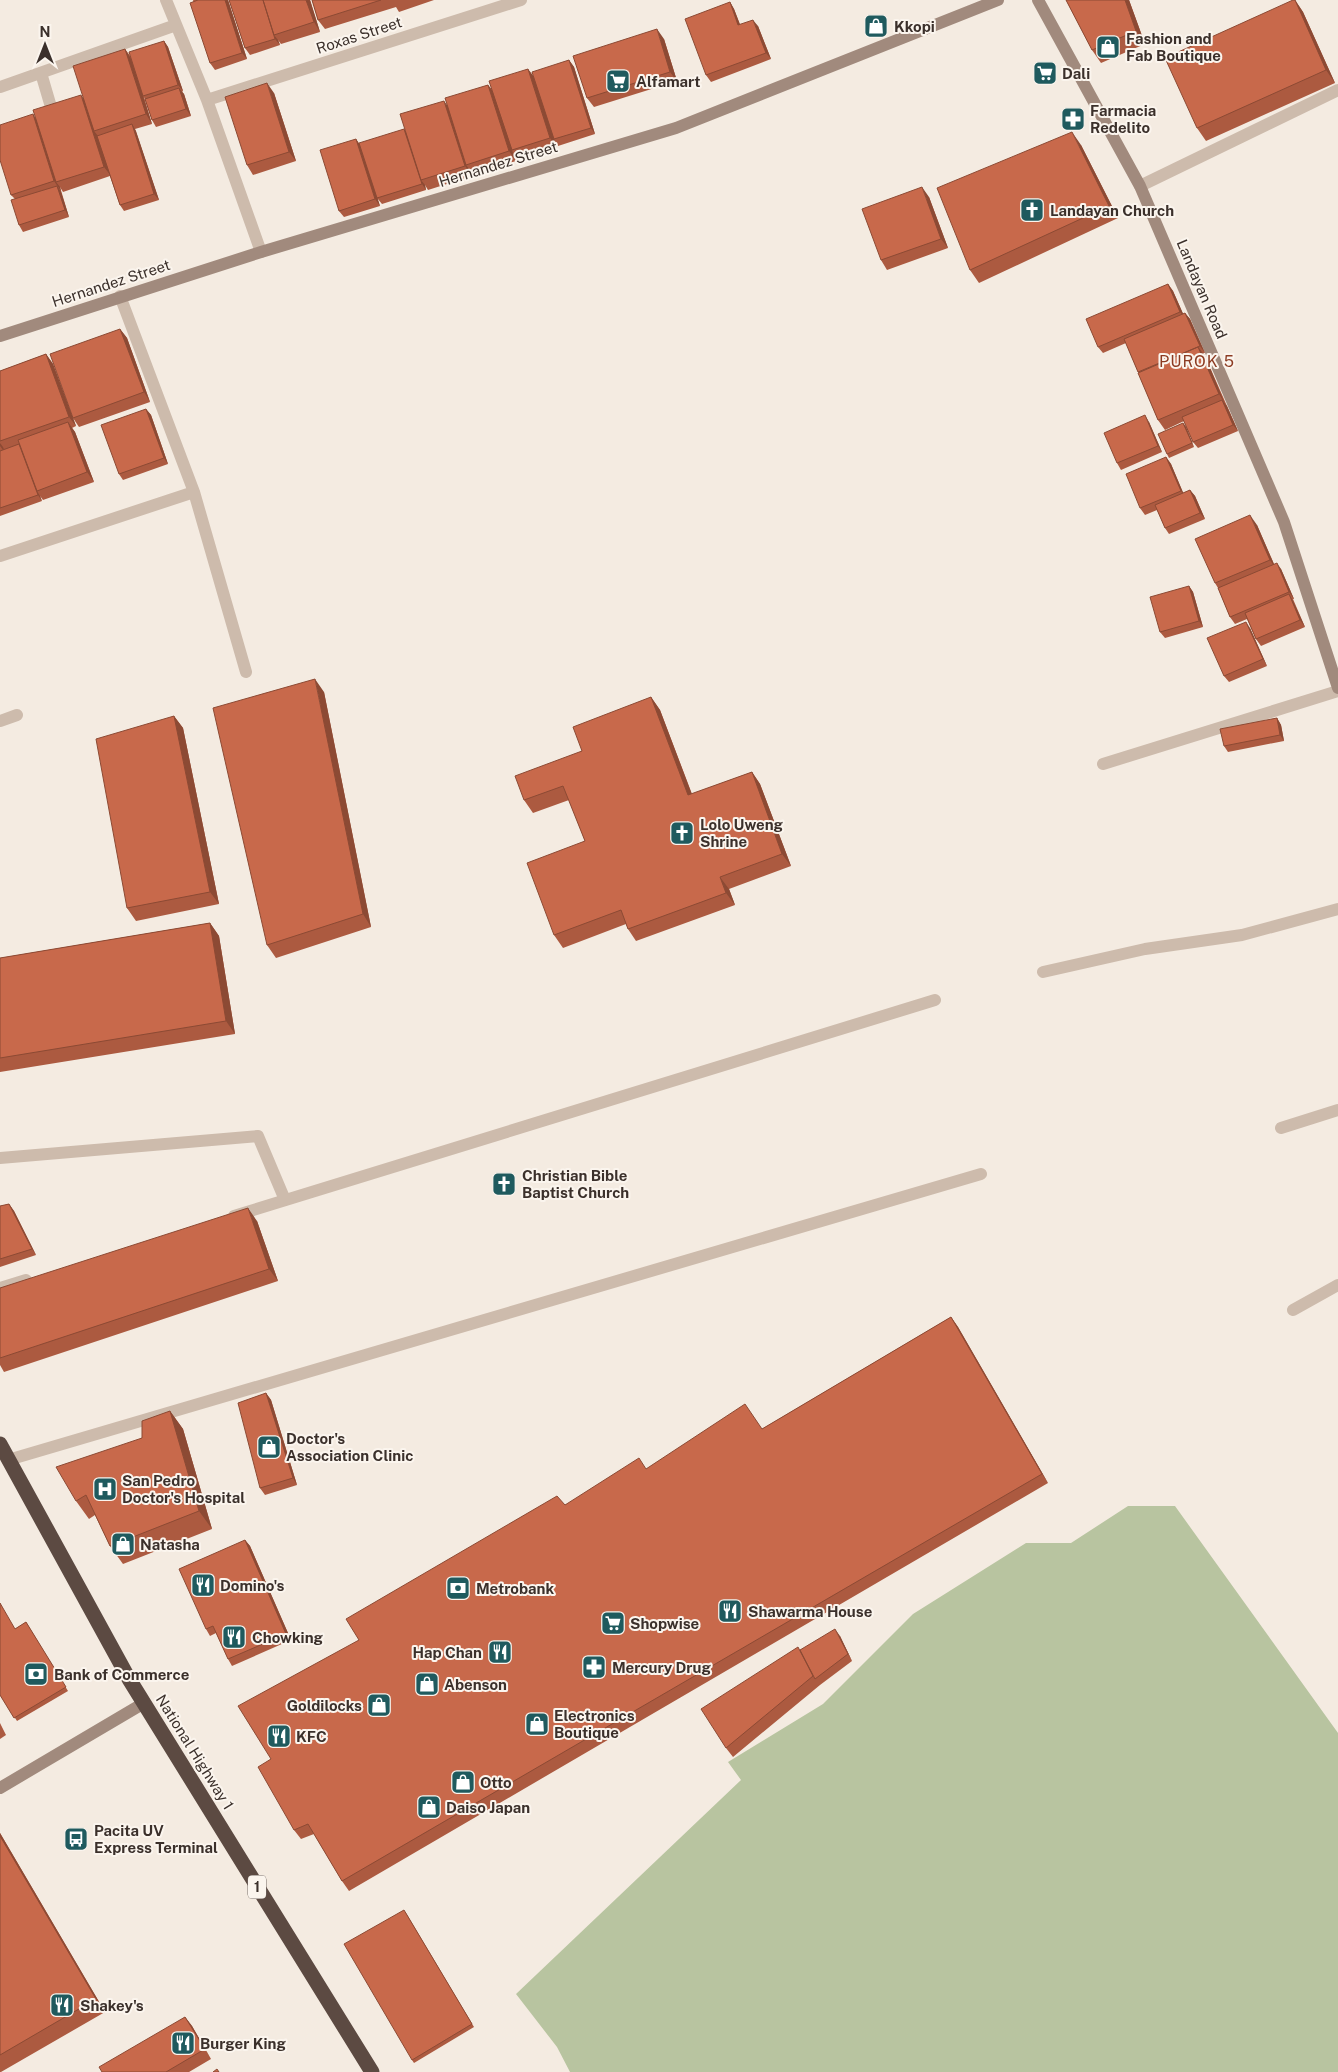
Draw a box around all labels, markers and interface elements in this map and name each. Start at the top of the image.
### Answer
street label: Roxas Street [314,13,404,57]
shop icon: Kkopi [863,13,889,39]
place label: Kkopi [894,18,935,35]
north arrow [20,20,70,70]
text: N [40,24,50,40]
place label: Fashion and Fab Boutique [1126,30,1221,64]
shop icon: Fashion and Fab Boutique [1095,34,1121,60]
supermarket icon: Dali [1032,60,1058,86]
place label: Dali [1062,65,1090,82]
supermarket icon: Alfamart [605,68,631,94]
place label: Alfamart [636,73,700,90]
place label: Farmacia Redelito [1090,102,1156,136]
pharmacy icon: Farmacia Redelito [1060,106,1086,132]
street label: Hernandez Street [437,138,560,190]
church icon: Landayan Church [1019,197,1045,223]
place label: Landayan Church [1050,202,1174,219]
street label: Landayan Road [1173,237,1231,341]
street label: Hernandez Street [50,256,172,310]
district label: PUROK 5 [1159,352,1235,371]
place label: Lolo Uweng Shrine [700,816,784,850]
church icon: Lolo Uweng Shrine [669,820,695,846]
place label: Christian Bible Baptist Church [522,1167,629,1201]
church icon: Christian Bible Baptist Church [491,1171,517,1197]
place label: Doctor's Association Clinic [286,1430,413,1464]
shop icon: Doctor's Association Clinic [256,1434,282,1460]
place label: San Pedro Doctor's Hospital [122,1472,245,1506]
hospital icon: San Pedro Doctor's Hospital [92,1476,118,1502]
shop icon: Natasha [110,1531,136,1557]
place label: Natasha [140,1536,200,1553]
restaurant icon: Domino's [190,1572,216,1598]
bank icon: Metrobank [445,1575,471,1601]
place label: Domino's [220,1577,285,1594]
place label: Metrobank [476,1580,554,1597]
restaurant icon: Shawarma House [717,1598,743,1624]
place label: Shawarma House [748,1603,872,1620]
supermarket icon: Shopwise [600,1610,626,1636]
place label: Shopwise [630,1615,699,1632]
restaurant icon: Chowking [221,1624,247,1650]
place label: Chowking [252,1629,324,1646]
restaurant icon: Hap Chan [487,1639,513,1665]
place label: Hap Chan [413,1644,482,1661]
pharmacy icon: Mercury Drug [581,1654,607,1680]
place label: Mercury Drug [612,1659,711,1676]
bank icon: Bank of Commerce [23,1661,49,1687]
place label: Bank of Commerce [54,1666,189,1683]
shop icon: Abenson [414,1671,440,1697]
place label: Abenson [444,1676,507,1693]
street label: National Highway 1 [153,1691,237,1813]
shop icon: Goldilocks [366,1692,392,1718]
place label: Goldilocks [287,1697,362,1714]
place label: Electronics Boutique [554,1707,635,1741]
shop icon: Electronics Boutique [524,1711,550,1737]
restaurant icon: KFC [266,1723,292,1749]
place label: KFC [296,1728,327,1745]
shop icon: Otto [450,1769,476,1795]
place label: Otto [480,1774,512,1791]
shop icon: Daiso Japan [416,1794,442,1820]
place label: Daiso Japan [446,1799,530,1816]
place label: Pacita UV Express Terminal [94,1822,218,1856]
bus stop icon: Pacita UV Express Terminal [63,1826,89,1852]
road number: 1 [248,1875,266,1898]
restaurant icon: Shakey's [49,1992,75,2018]
place label: Shakey's [80,1997,144,2014]
restaurant icon: Burger King [170,2030,196,2056]
place label: Burger King [200,2035,286,2052]

